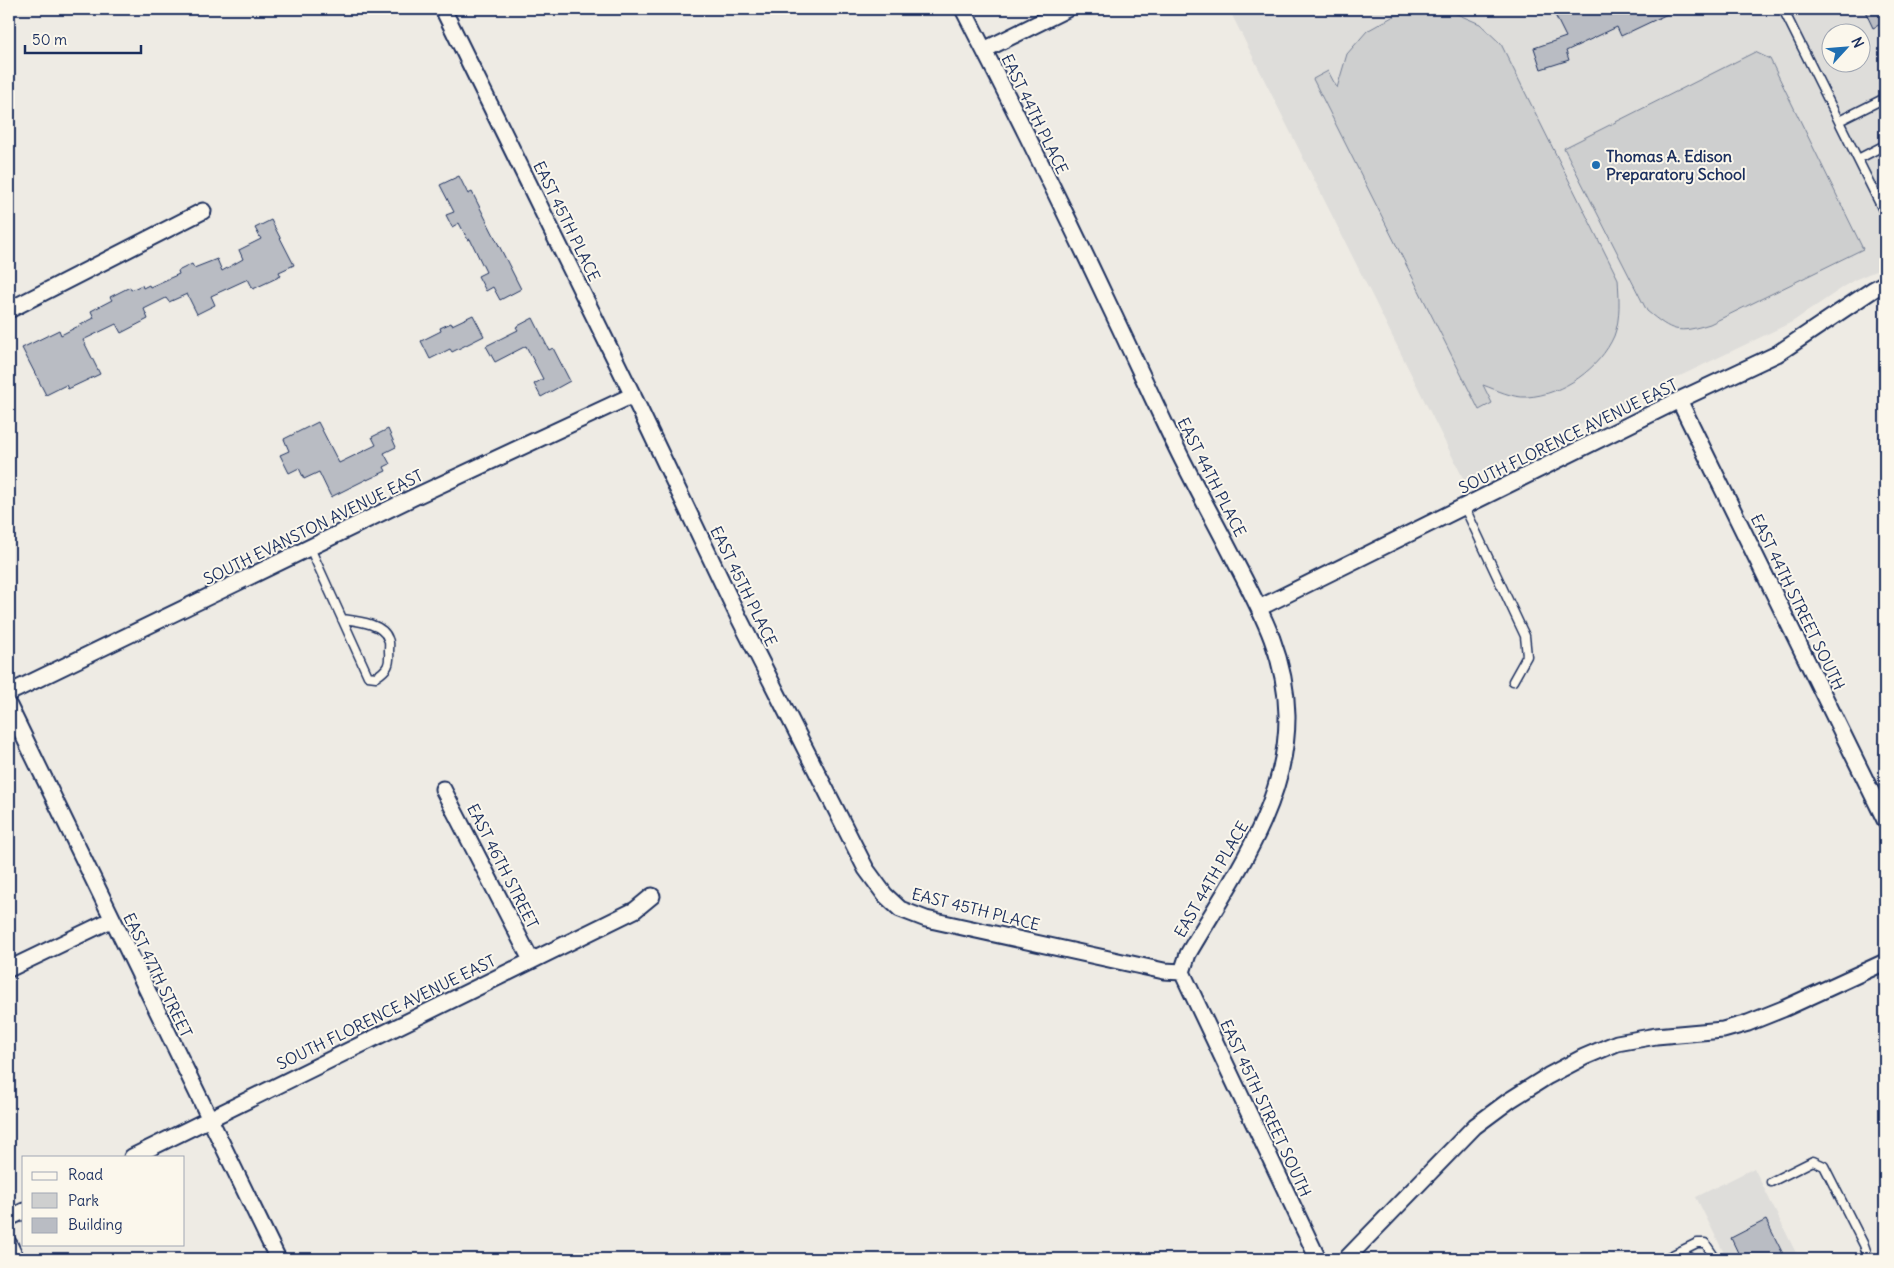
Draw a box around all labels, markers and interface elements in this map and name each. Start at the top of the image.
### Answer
scale bar [25,22,141,54]
north arrow [1822,22,1872,72]
text: 50 m [32,30,67,49]
text: N [1847,34,1868,51]
street label: EAST 44TH PLACE [997,51,1073,177]
place label: Thomas A. Edison Preparatory School [1606,146,1746,185]
street label: EAST 45TH PLACE [529,158,605,284]
marker: Thomas A. Edison Preparatory School [1590,159,1602,171]
street label: SOUTH FLORENCE AVENUE EAST [1455,374,1681,498]
street label: EAST 44TH PLACE [1173,414,1251,540]
street label: SOUTH EVANSTON AVENUE EAST [200,465,426,589]
street label: EAST 44TH STREET SOUTH [1747,511,1849,693]
street label: EAST 45TH PLACE [706,523,782,649]
street label: EAST 46TH STREET [463,800,543,932]
street label: EAST 44TH PLACE [1170,817,1252,941]
street label: EAST 45TH PLACE [910,883,1042,935]
street label: EAST 47TH STREET [119,910,197,1040]
street label: SOUTH FLORENCE AVENUE EAST [273,950,499,1074]
street label: EAST 45TH STREET SOUTH [1216,1016,1316,1200]
legend [22,1156,185,1246]
text: Road [68,1165,103,1184]
text: Park [68,1191,99,1210]
text: Building [68,1215,123,1234]

